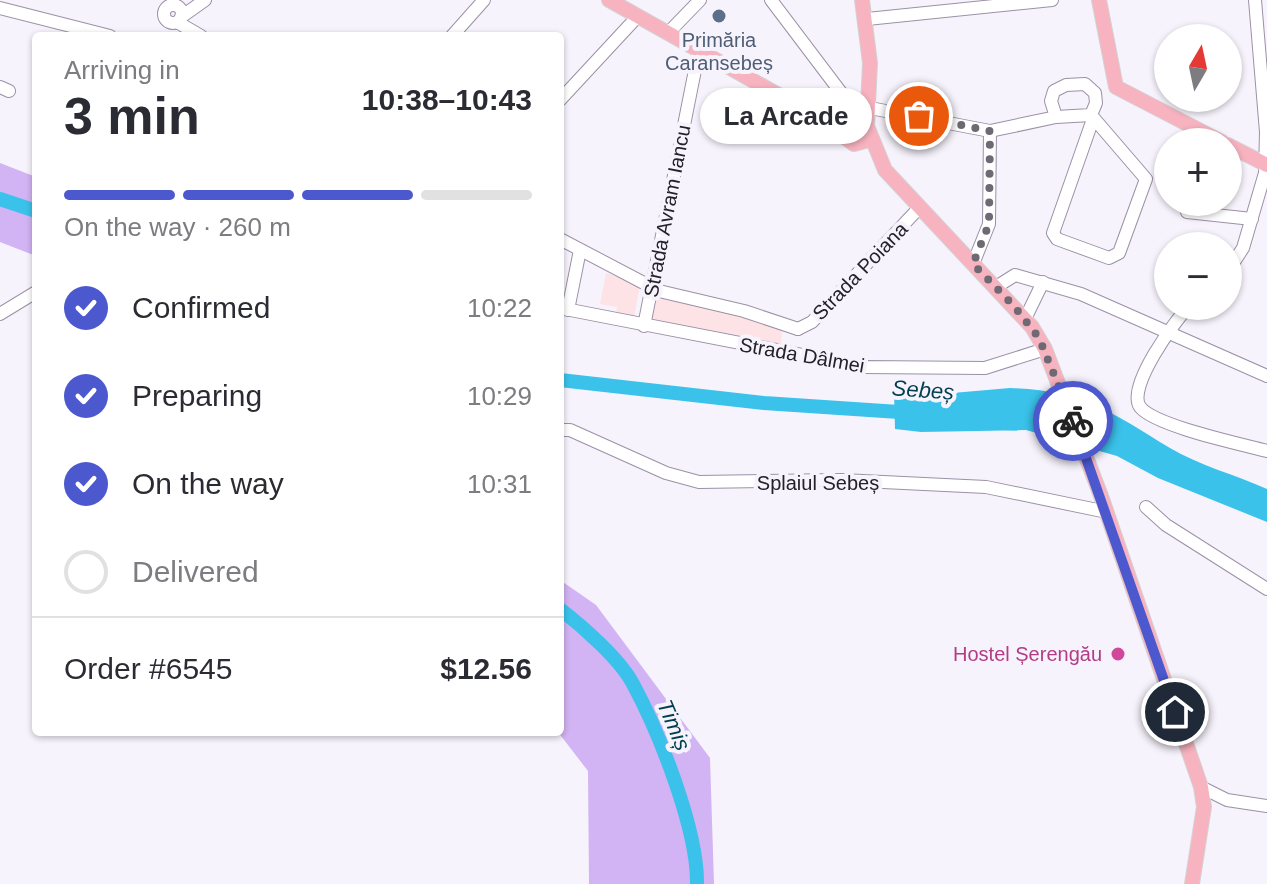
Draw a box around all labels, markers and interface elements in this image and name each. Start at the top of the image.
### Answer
marker: Primăria Caransebeș [710,7,728,25]
north arrow [1154,24,1242,112]
map controls [1154,24,1242,320]
place label: Primăria Caransebeș [665,29,773,74]
text: Arriving in [64,55,180,85]
pin [885,82,953,150]
text: 10:38–10:43 [362,83,532,116]
text: 3 min [64,87,200,145]
callout: La Arcade [699,88,871,144]
icon: bag [897,94,941,138]
text: La Arcade [724,101,848,131]
street label: Strada Avram Iancu [639,123,695,299]
button: + [1154,128,1242,216]
text: On the way · 260 m [64,212,291,242]
street label: Strada Poiana [808,217,913,324]
button: − [1154,232,1242,320]
icon: check [64,286,108,330]
text: Confirmed [132,291,270,324]
text: 10:22 [467,293,532,323]
street label: Strada Dâlmei [738,333,866,377]
icon: check [64,374,108,418]
water label: Sebeș [891,375,955,405]
text: Preparing [132,379,262,412]
text: 10:29 [467,381,532,411]
courier [1033,381,1113,461]
icon: bike [1051,399,1095,443]
icon: check [64,462,108,506]
text: On the way [132,467,284,500]
text: 10:31 [467,469,532,499]
street label: Splaiul Sebeș [757,472,879,494]
text: Delivered [132,555,259,588]
place label: Hostel Șerengău [953,643,1102,665]
marker: Hostel Șerengău [1109,645,1127,663]
text: Order #6545 [64,652,232,685]
text: $12.56 [440,652,532,685]
pin [1141,678,1209,746]
icon: home [1153,690,1197,734]
water label: Timiș [652,696,696,754]

